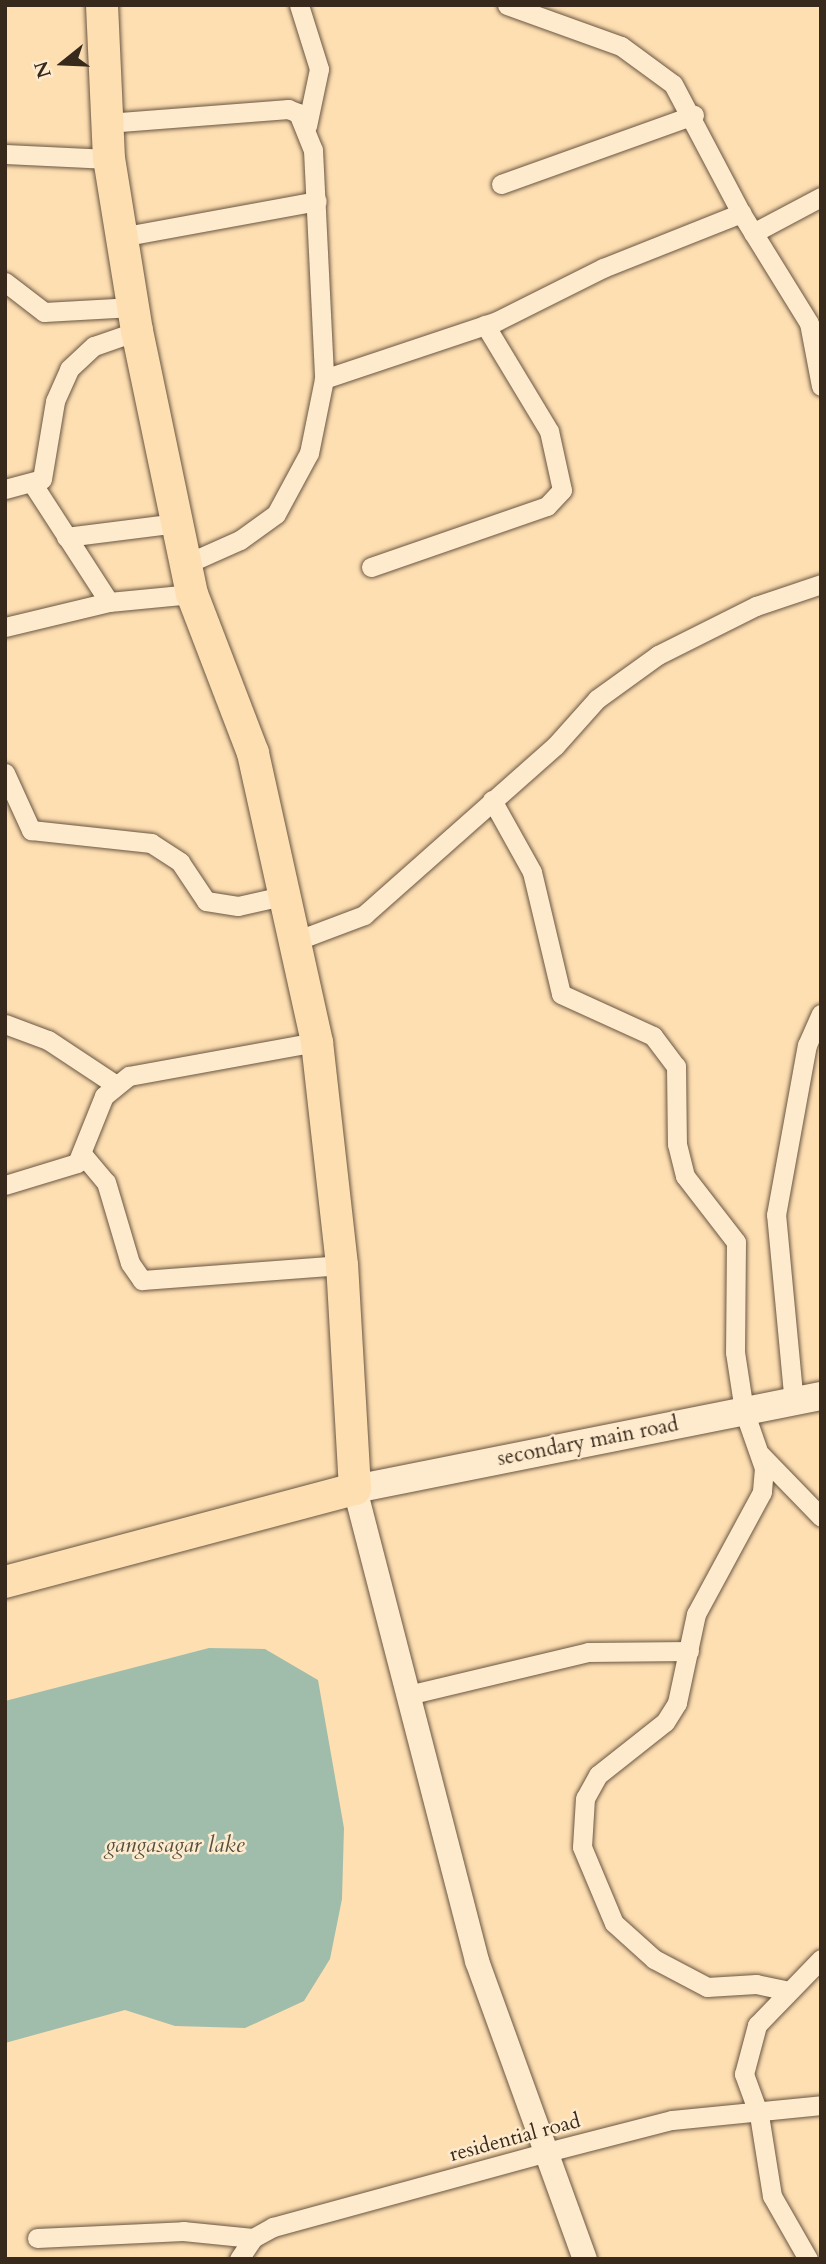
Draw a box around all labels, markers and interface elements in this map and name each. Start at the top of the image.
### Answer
north arrow [28,28,98,98]
text: N [28,58,58,81]
street label: secondary main road [495,1412,681,1472]
water label: gangasagar lake [105,1831,245,1859]
street label: residential road [447,2108,583,2168]

